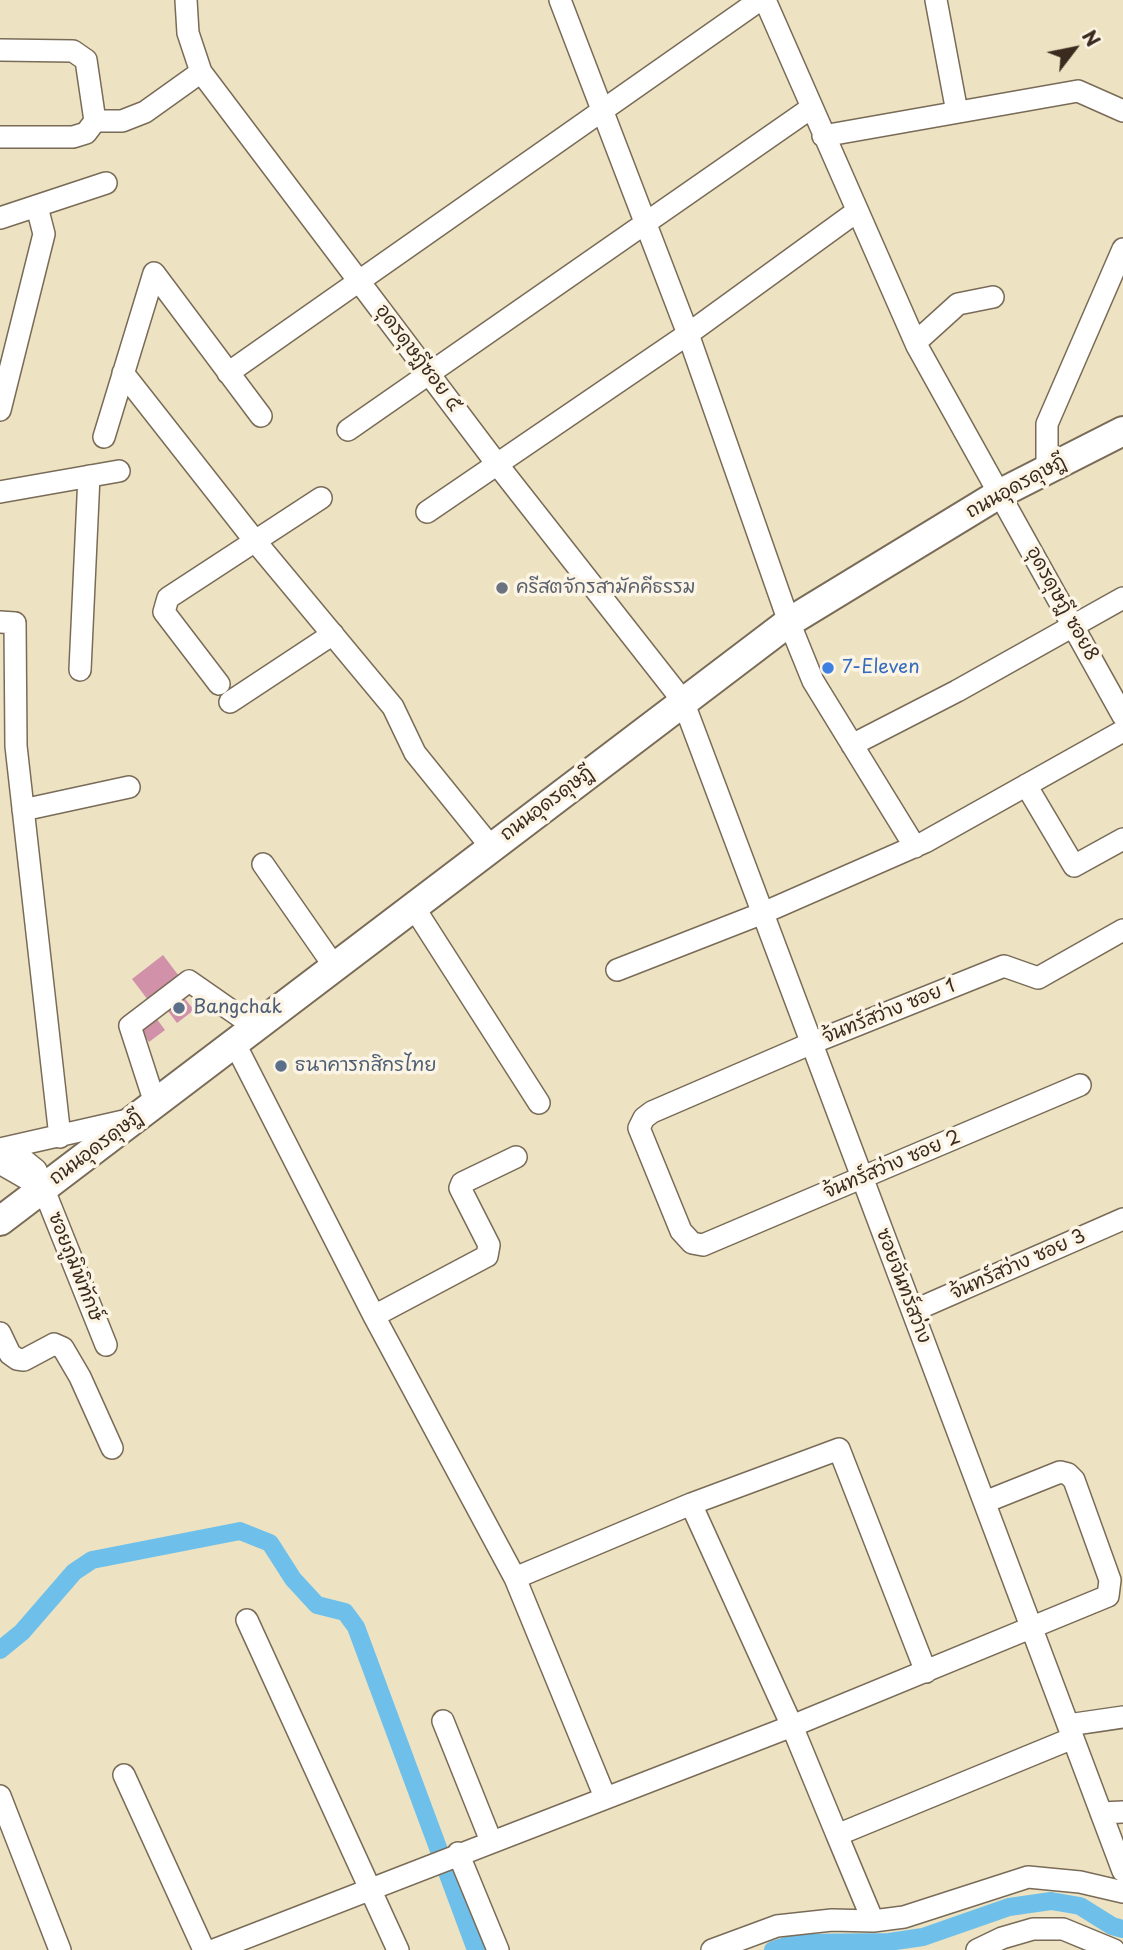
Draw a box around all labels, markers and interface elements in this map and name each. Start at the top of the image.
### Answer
north arrow [1039,14,1109,84]
text: N [1076,24,1108,52]
street label: อุดรดุษฎีซอย ๕ [371,300,465,416]
street label: ถนนอุดรดุษฎี [962,450,1070,524]
street label: อุดรดุษฎี ซอย8 [1021,543,1103,665]
place label: ครีสตจักรสามัคคีธรรม [516,577,695,599]
marker: ครีสตจักรสามัคคีธรรม [494,580,510,596]
place label: 7-Eleven [842,657,920,679]
marker: 7-Eleven [820,660,836,676]
street label: ถนนอุดรดุษฎี [496,762,598,846]
street label: จ้นทร์สว่าง ซอย 1 [819,975,959,1049]
place label: Bangchak [193,997,282,1019]
marker: Bangchak [171,1000,187,1016]
place label: ธนาคารกสิกรไทย [295,1055,437,1077]
marker: ธนาคารกสิกรไทย [273,1058,289,1074]
street label: ถนนอุดรดุษฎี [45,1106,147,1190]
street label: จ้นทร์สว่าง ซอย 2 [820,1126,964,1204]
street label: ซอยภูมิพิทักษ์ [43,1209,107,1325]
street label: ซอยจันทร์สว่าง [871,1225,935,1347]
street label: จ้นทร์สว่าง ซอย 3 [947,1225,1089,1305]

